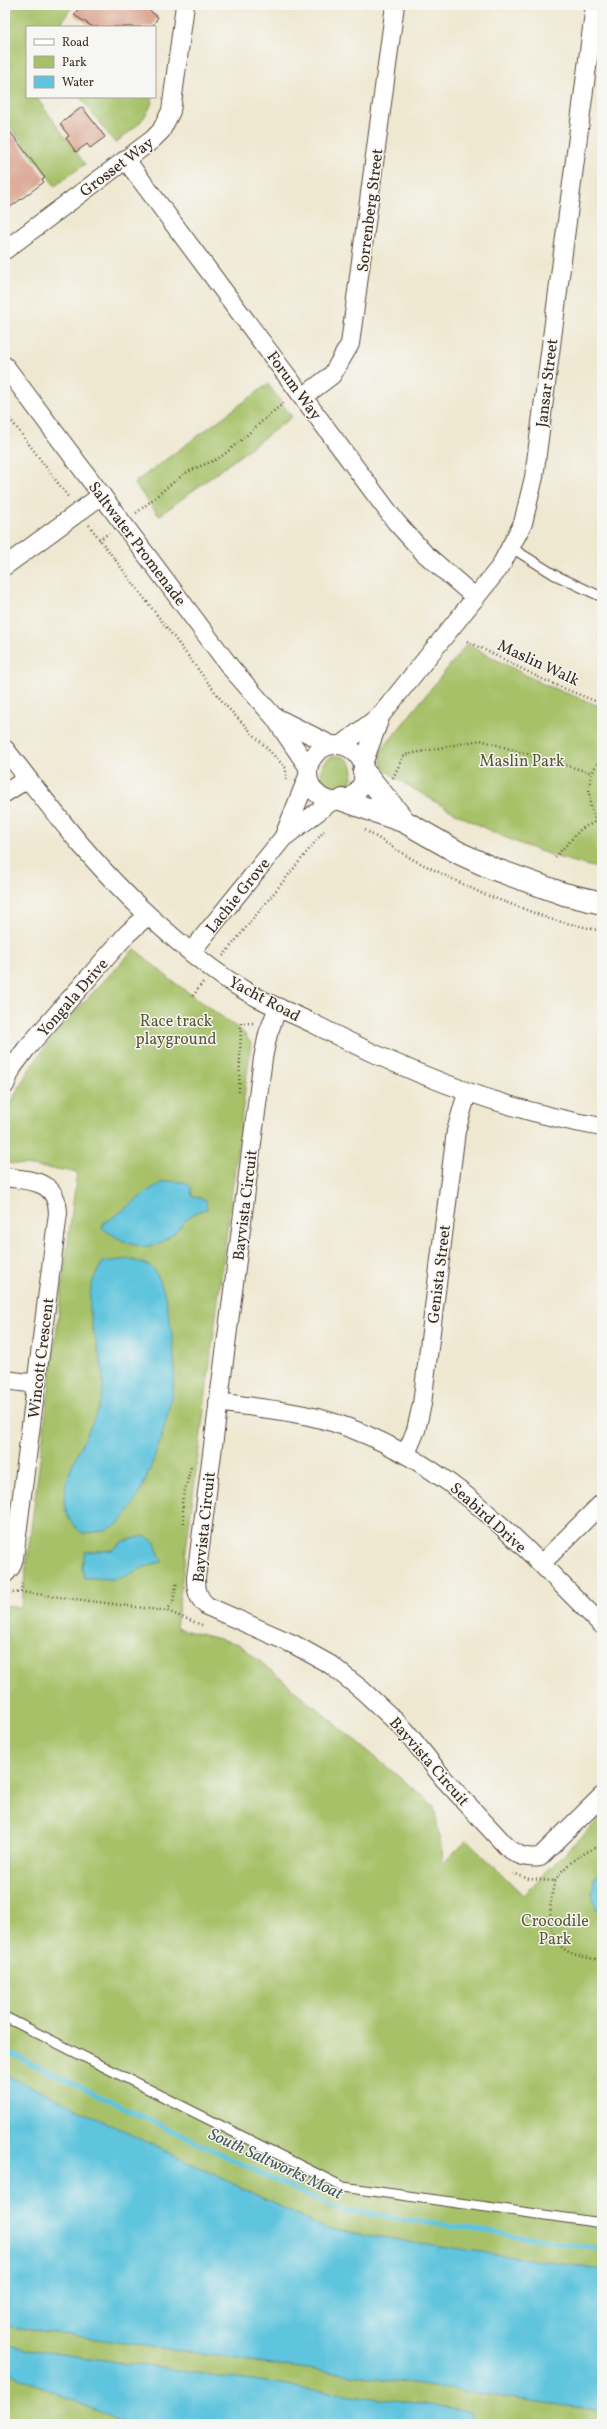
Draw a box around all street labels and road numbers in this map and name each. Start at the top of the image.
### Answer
street label: Grosset Way [76,132,159,203]
street label: Sorrenberg Street [352,147,390,273]
street label: Jansar Street [532,337,564,429]
street label: Forum Way [261,347,326,425]
street label: Saltwater Promenade [82,477,191,611]
street label: Maslin Walk [494,635,583,692]
street label: Lachie Grove [201,854,276,939]
street label: Yongala Drive [33,954,114,1042]
street label: Yacht Road [224,972,304,1028]
street label: Bayvista Circuit [228,1148,264,1262]
street label: Genista Street [423,1223,457,1325]
street label: Wincott Crescent [24,1296,60,1420]
street label: Bayvista Circuit [188,1470,222,1584]
street label: Seabird Drive [445,1478,531,1559]
street label: Bayvista Circuit [384,1713,474,1812]

